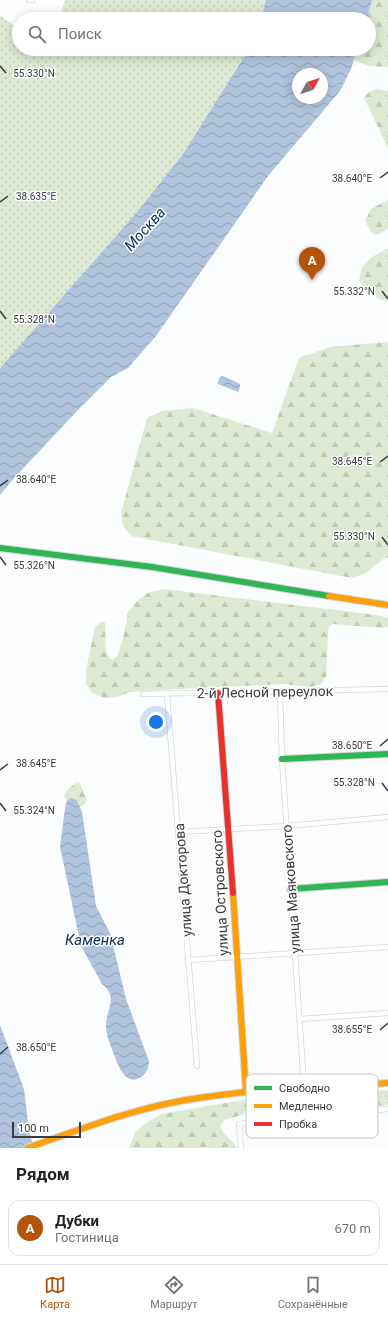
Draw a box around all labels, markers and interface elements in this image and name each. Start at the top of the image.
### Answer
search box [12,12,376,56]
icon: search [26,23,48,45]
text: Поиск [58,25,102,43]
text: 55.330°N [13,68,55,79]
north arrow [292,68,328,104]
text: 38.640°E [332,173,372,184]
text: 38.635°E [16,191,56,202]
water label: Москва [121,203,169,255]
pin: A [299,247,325,280]
text: 55.332°N [333,286,375,297]
text: 55.328°N [13,314,55,325]
text: 38.645°E [332,456,372,467]
text: 38.640°E [16,474,56,485]
text: 55.330°N [333,531,375,542]
text: 55.326°N [13,560,55,571]
street label: 2-й Лесной переулок [197,683,334,701]
your location [146,712,166,732]
text: 38.650°E [332,740,372,751]
text: 38.645°E [16,758,56,769]
text: 55.328°N [333,777,375,788]
text: 55.324°N [13,805,55,816]
street label: улица Докторова [171,823,195,937]
street label: улица Маяковского [279,824,303,954]
street label: улица Островского [209,830,231,956]
water label: Каменка [65,931,125,949]
text: 38.655°E [332,1024,372,1035]
text: 38.650°E [16,1042,56,1053]
legend [246,1074,378,1138]
text: Свободно [279,1082,330,1095]
text: Медленно [279,1100,332,1113]
text: Пробка [279,1118,317,1131]
scale bar [12,1120,81,1139]
text: 100 m [18,1122,49,1135]
text: Рядом [16,1164,70,1184]
text: Дубки [55,1212,99,1230]
text: A [26,1221,34,1236]
text: 670 m [334,1221,371,1236]
text: Гостиница [55,1230,119,1245]
tab: Карта [40,1274,70,1311]
tab: Маршрут [150,1274,198,1311]
tab: Сохранённые [278,1274,348,1311]

